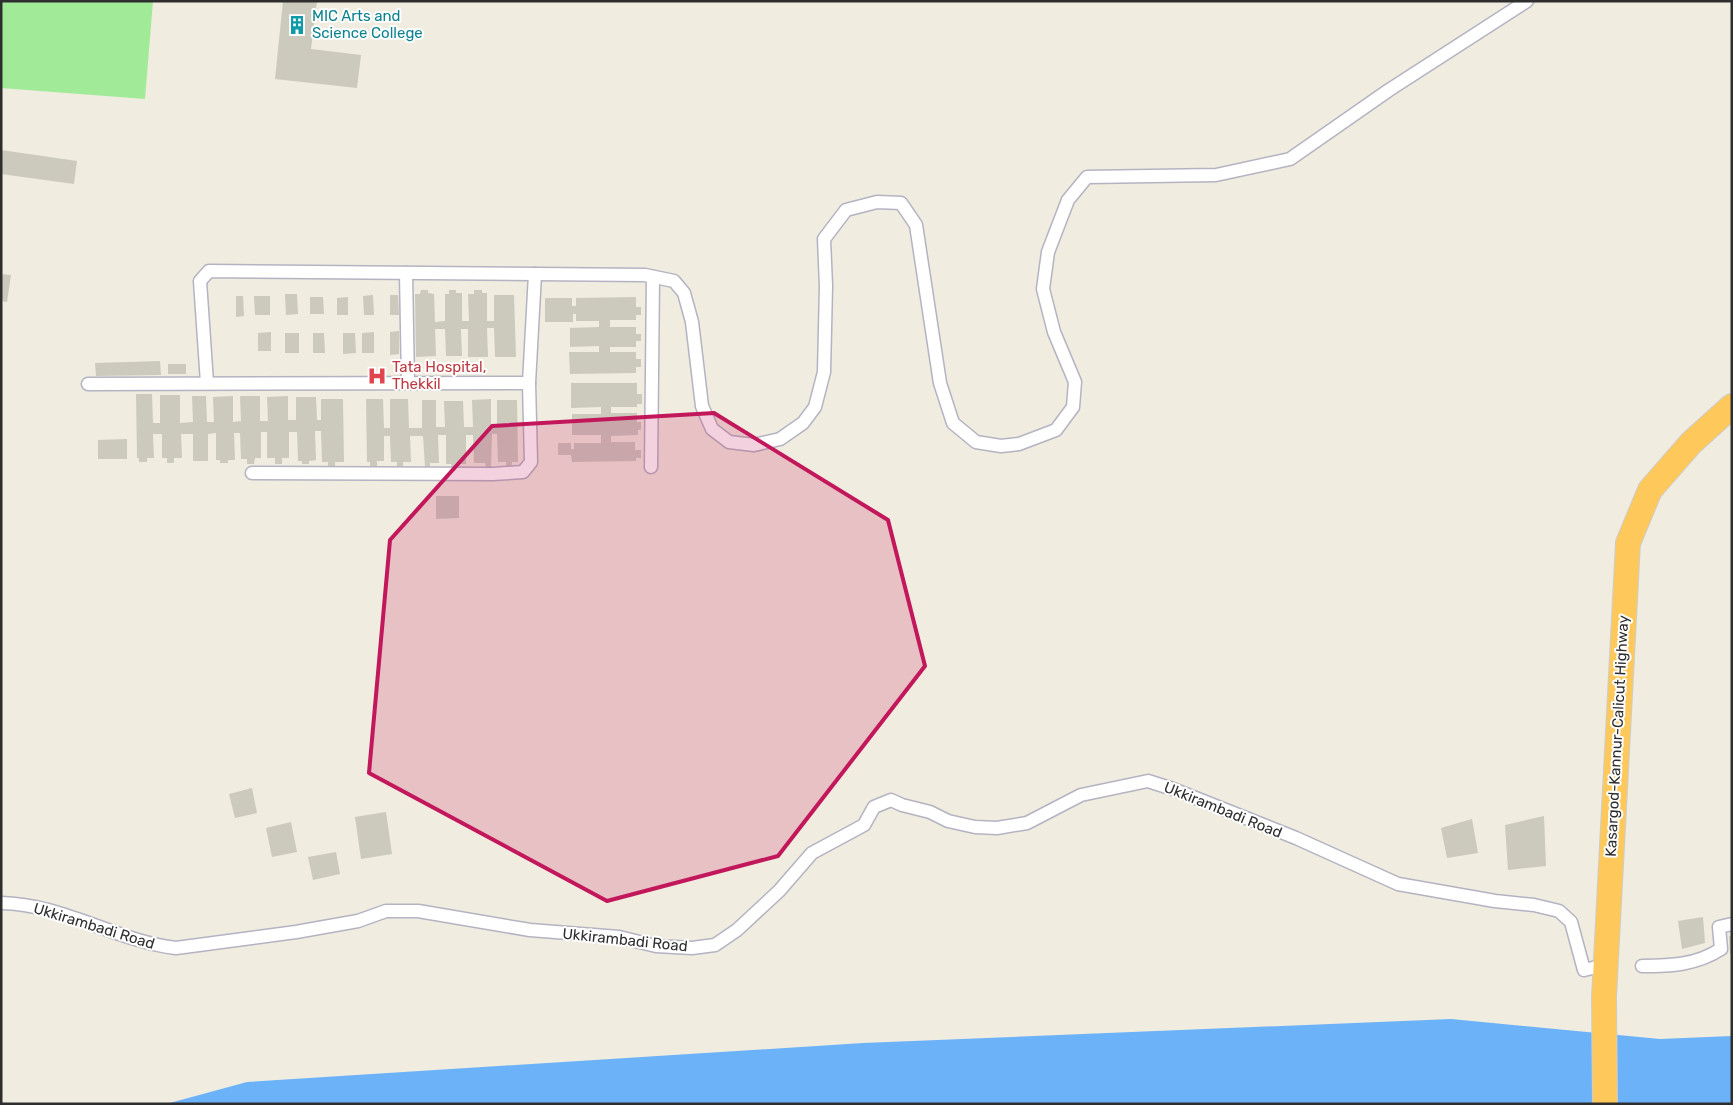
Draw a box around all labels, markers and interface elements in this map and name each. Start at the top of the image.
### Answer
place label: MIC Arts and Science College [312,7,423,42]
building icon: MIC Arts and Science College [286,14,308,36]
place label: Tata Hospital, Thekkil [392,358,486,393]
hospital icon: Tata Hospital, Thekkil [366,365,388,387]
street label: Kasargod-Kannur-Calicut Highway [1602,615,1632,857]
street label: Ukkirambadi Road [1161,778,1285,842]
street label: Ukkirambadi Road [31,899,157,953]
street label: Ukkirambadi Road [561,924,689,956]

